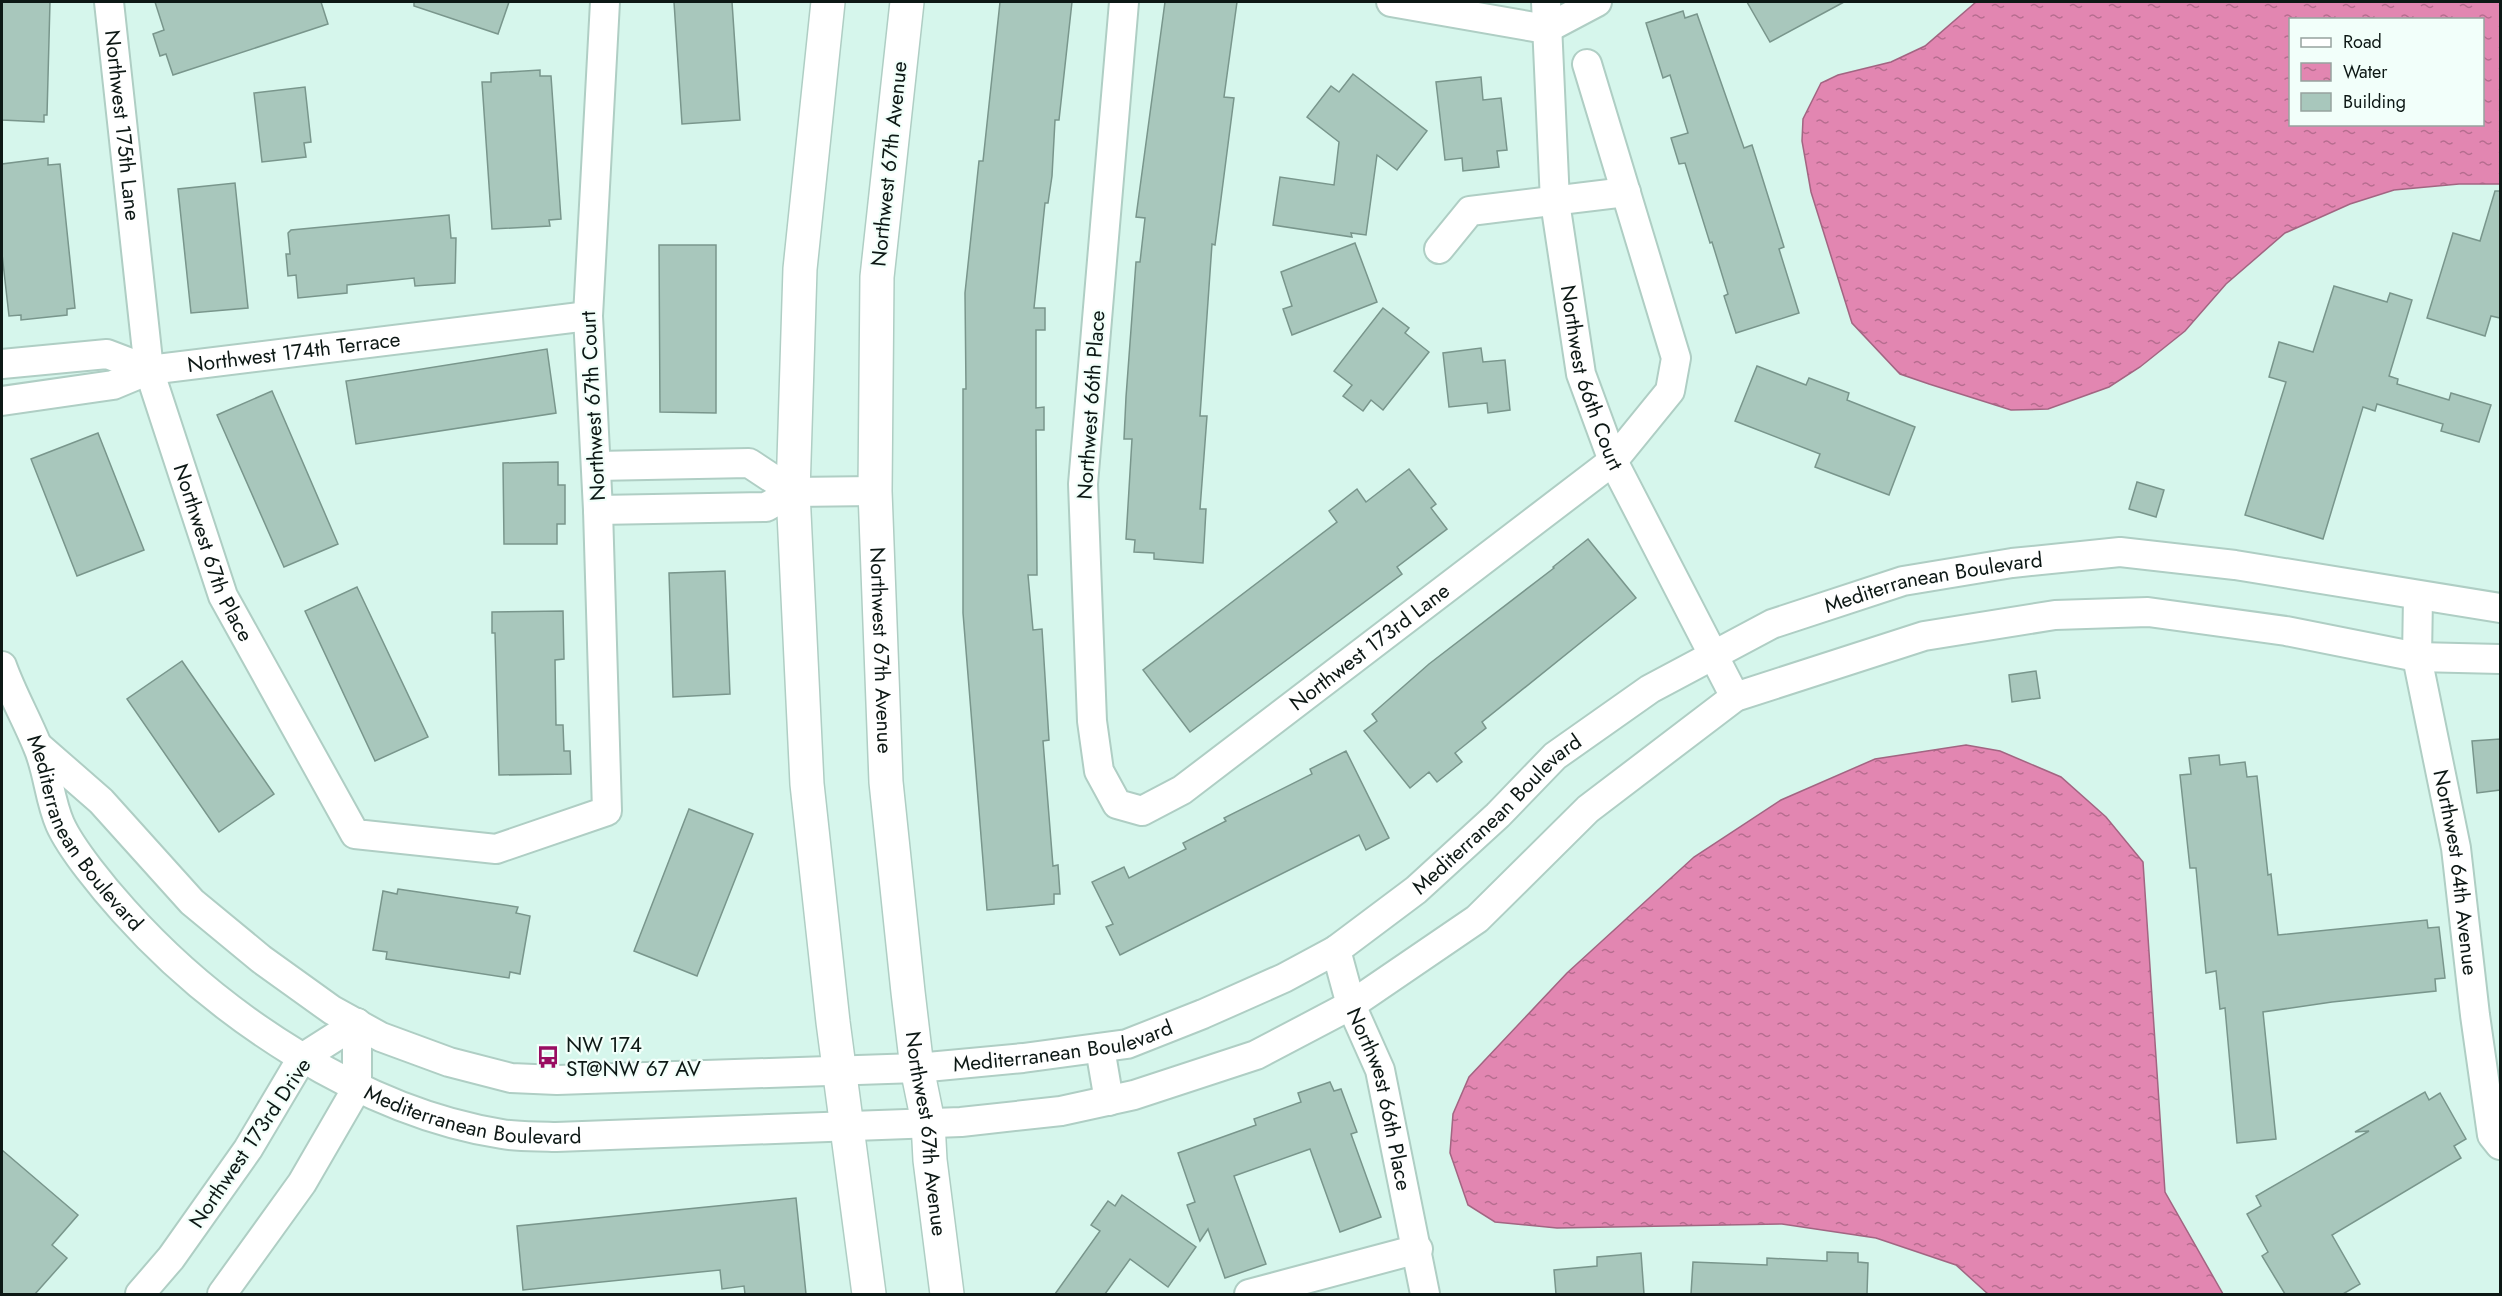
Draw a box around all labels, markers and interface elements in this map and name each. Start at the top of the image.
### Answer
legend [2289,18,2484,126]
street label: Northwest 175th Lane [97,28,148,222]
text: Road [2343,29,2382,55]
text: Water [2343,59,2388,85]
street label: Northwest 67th Avenue [863,60,915,268]
text: Building [2343,89,2406,115]
street label: Northwest 66th Court [1553,283,1630,476]
street label: Northwest 66th Place [1069,309,1113,500]
street label: Northwest 67th Court [573,310,613,502]
street label: Northwest 174th Terrace [185,324,402,380]
street label: Northwest 67th Place [166,460,261,647]
street label: Mediterranean Boulevard [1820,545,2044,621]
street label: Northwest 67th Avenue [862,546,900,754]
street label: Northwest 173rd Lane [1283,576,1456,718]
street label: Mediterranean Boulevard [1405,727,1588,901]
street label: Mediterranean Boulevard [19,730,150,938]
street label: Northwest 64th Avenue [2425,767,2485,977]
street label: Northwest 66th Place [1339,1003,1419,1193]
street label: Mediterranean Boulevard [952,1012,1177,1080]
place label: NW 174 ST@NW 67 AV [566,1030,701,1084]
street label: Northwest 67th Avenue [898,1030,955,1238]
bus stop icon: NW 174 ST@NW 67 AV [535,1044,561,1070]
street label: Northwest 173rd Drive [182,1052,318,1234]
street label: Mediterranean Boulevard [360,1077,582,1152]

